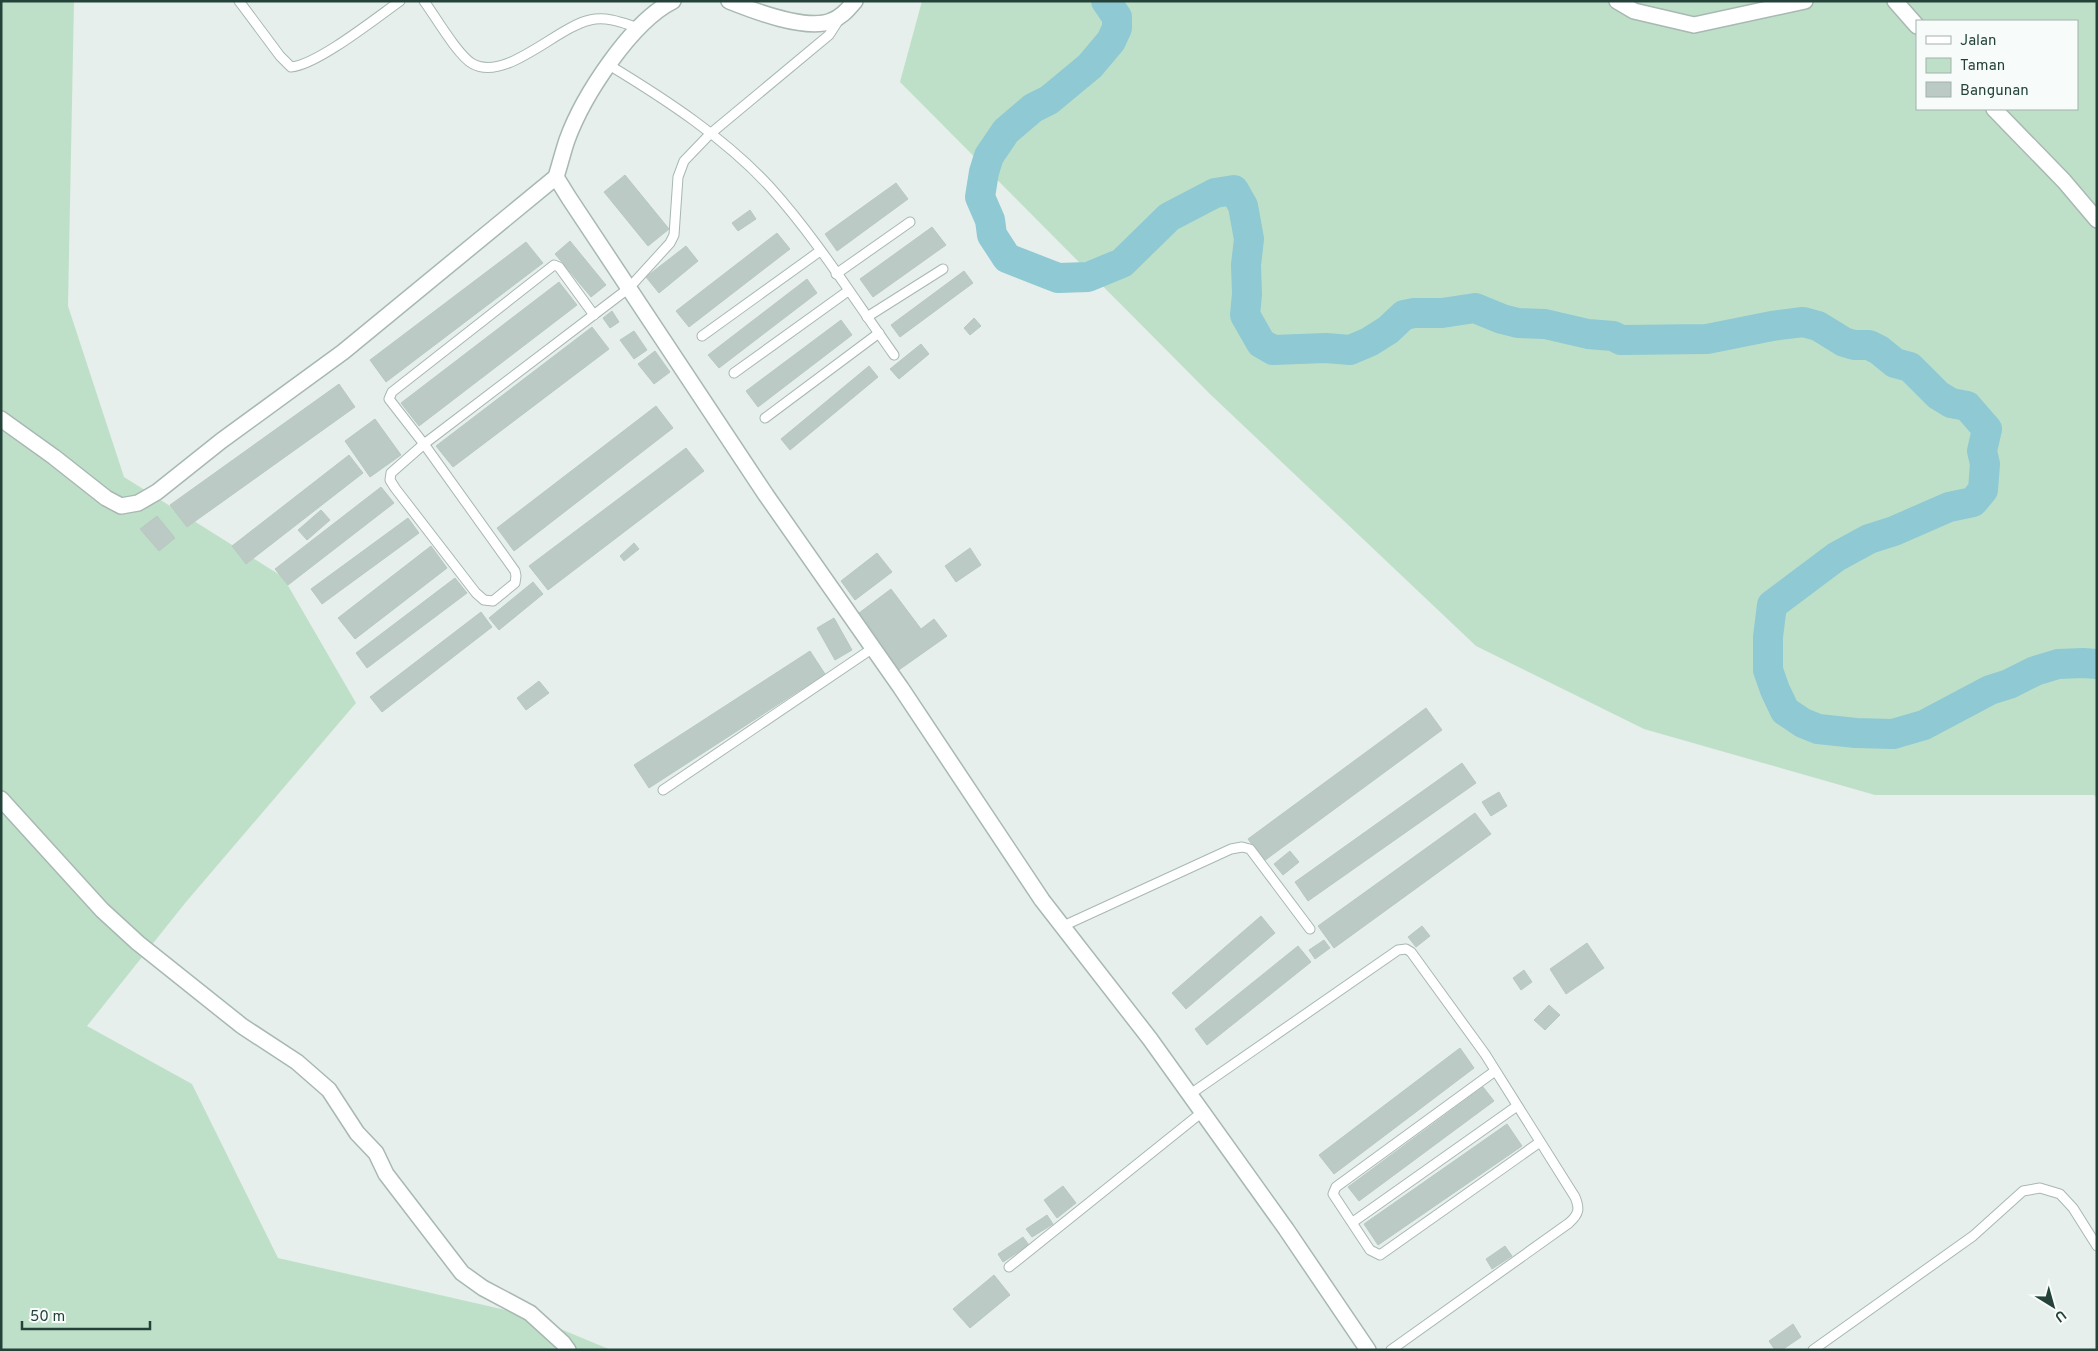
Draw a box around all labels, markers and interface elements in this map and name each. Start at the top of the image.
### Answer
legend [1916,20,2078,110]
text: Jalan [1960,32,1997,51]
text: Taman [1960,57,2005,76]
text: Bangunan [1960,82,2029,101]
north arrow [2028,1281,2078,1331]
scale bar [22,1298,150,1330]
text: U [2051,1305,2069,1325]
text: 50 m [30,1308,65,1327]

